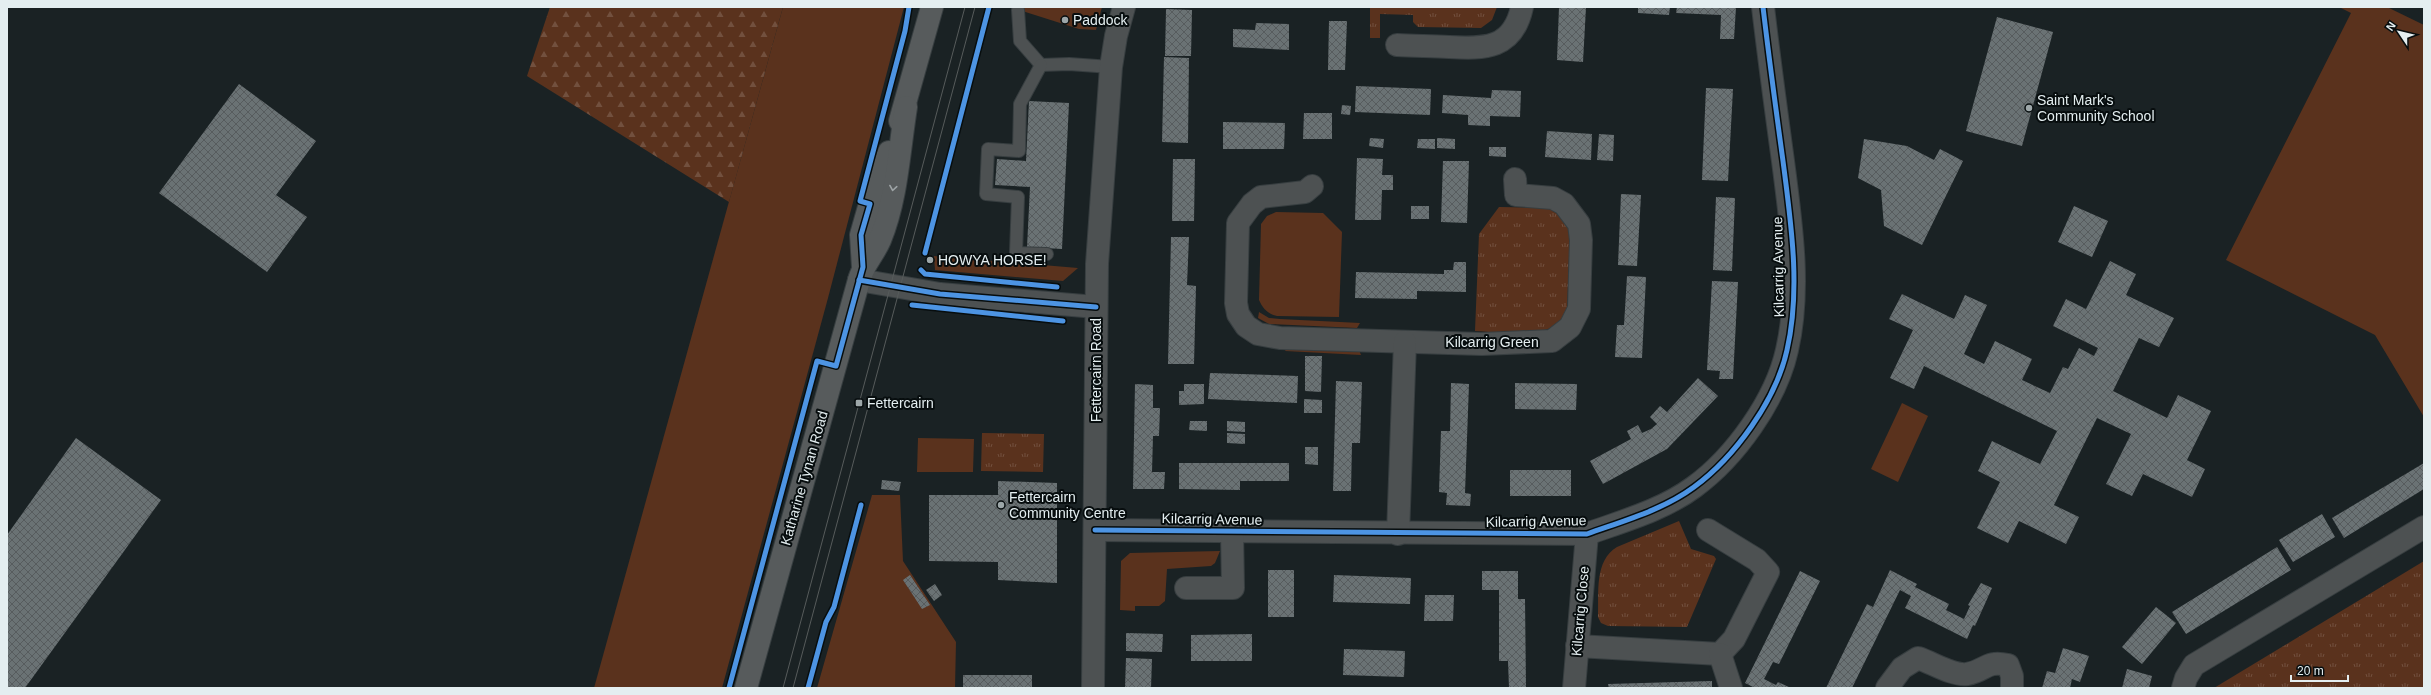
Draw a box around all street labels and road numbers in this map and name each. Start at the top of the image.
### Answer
street label: Kilcarrig Avenue [1769,216,1787,318]
street label: Fettercairn Road [1088,318,1104,422]
street label: Kilcarrig Green [1445,334,1539,350]
street label: Katharine Tynan Road [777,409,831,547]
street label: Kilcarrig Avenue [1161,510,1263,528]
street label: Kilcarrig Avenue [1485,512,1587,530]
street label: Kilcarrig Close [1568,565,1592,657]

